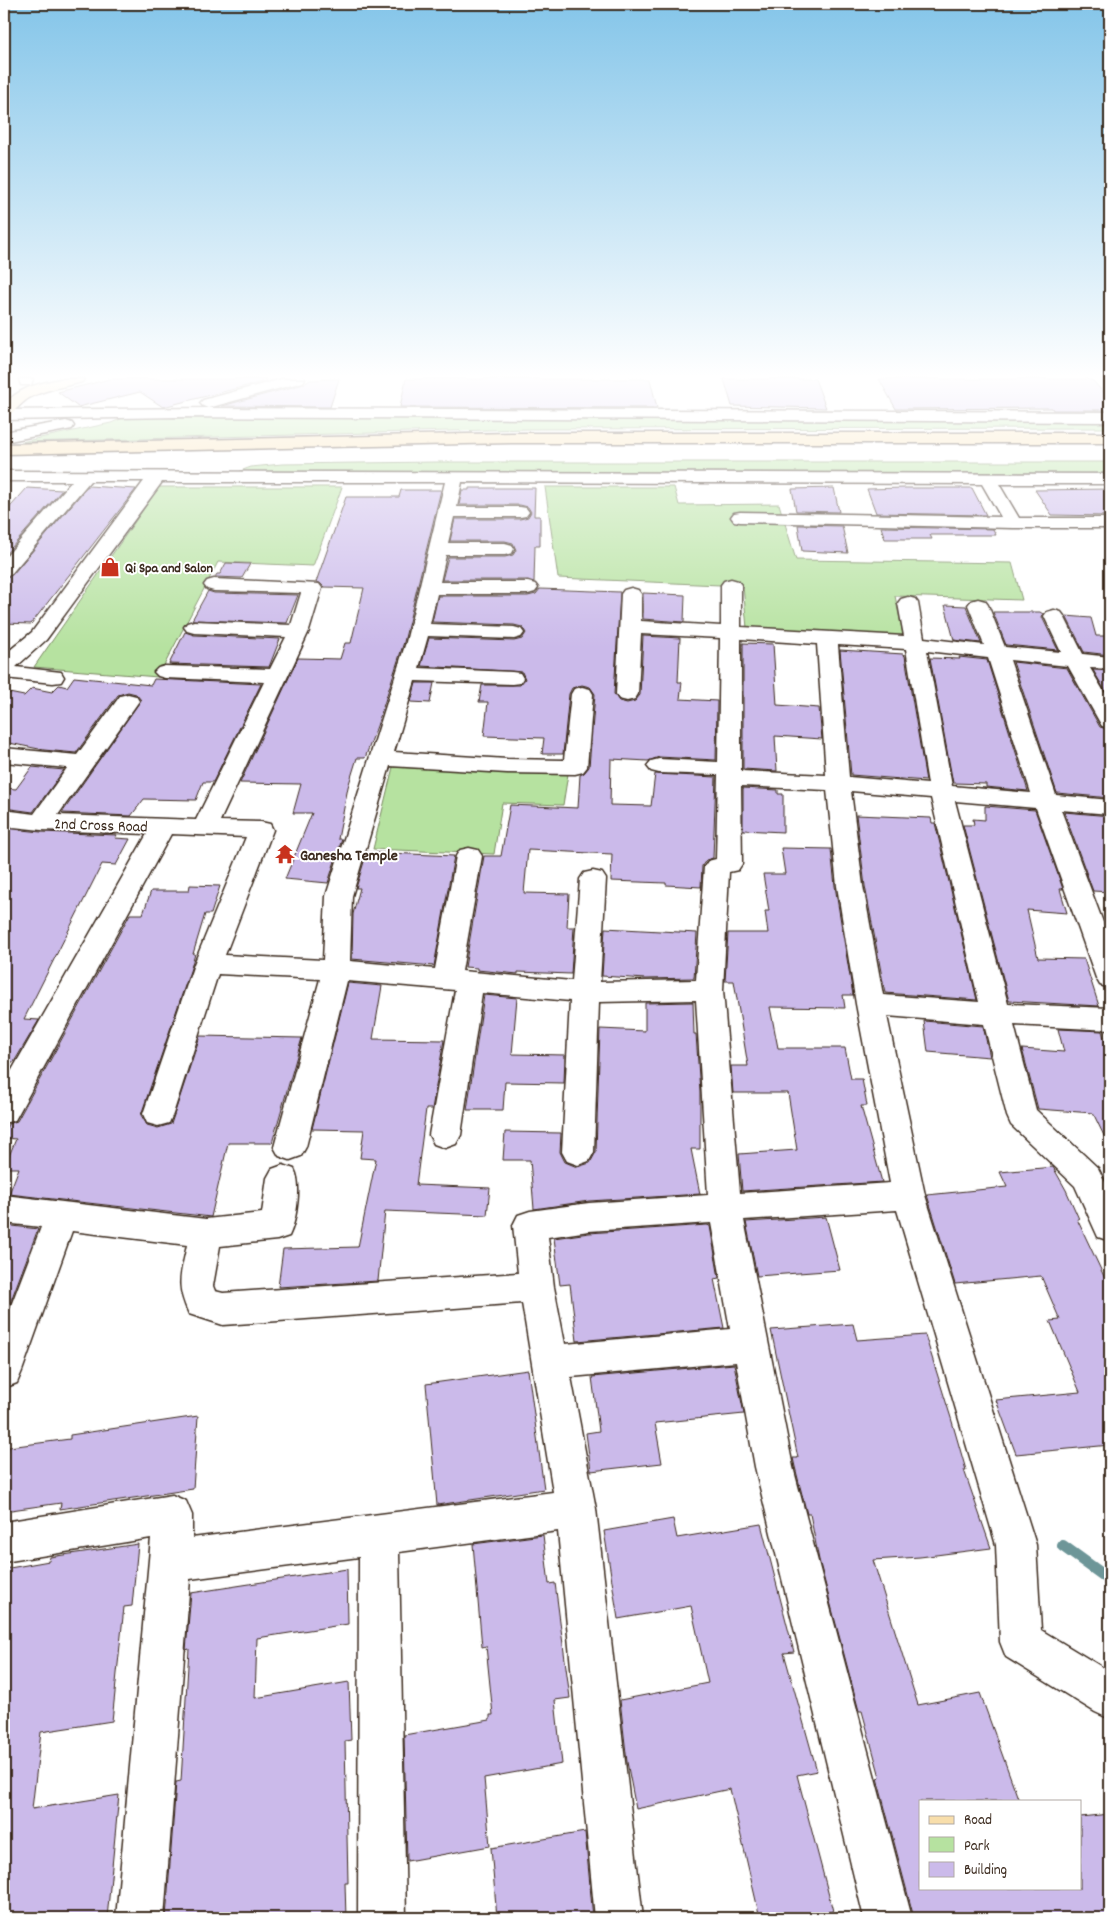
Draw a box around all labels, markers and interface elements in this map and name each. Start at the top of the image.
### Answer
shop icon: Qi Spa and Salon [99,556,121,578]
place label: Qi Spa and Salon [125,559,213,579]
street label: 2nd Cross Road [54,813,148,840]
temple icon: Ganesha Temple [274,843,296,865]
place label: Ganesha Temple [300,845,398,868]
legend [919,1800,1082,1890]
text: Road [964,1810,992,1832]
text: Park [964,1836,990,1858]
text: Building [964,1860,1007,1882]

